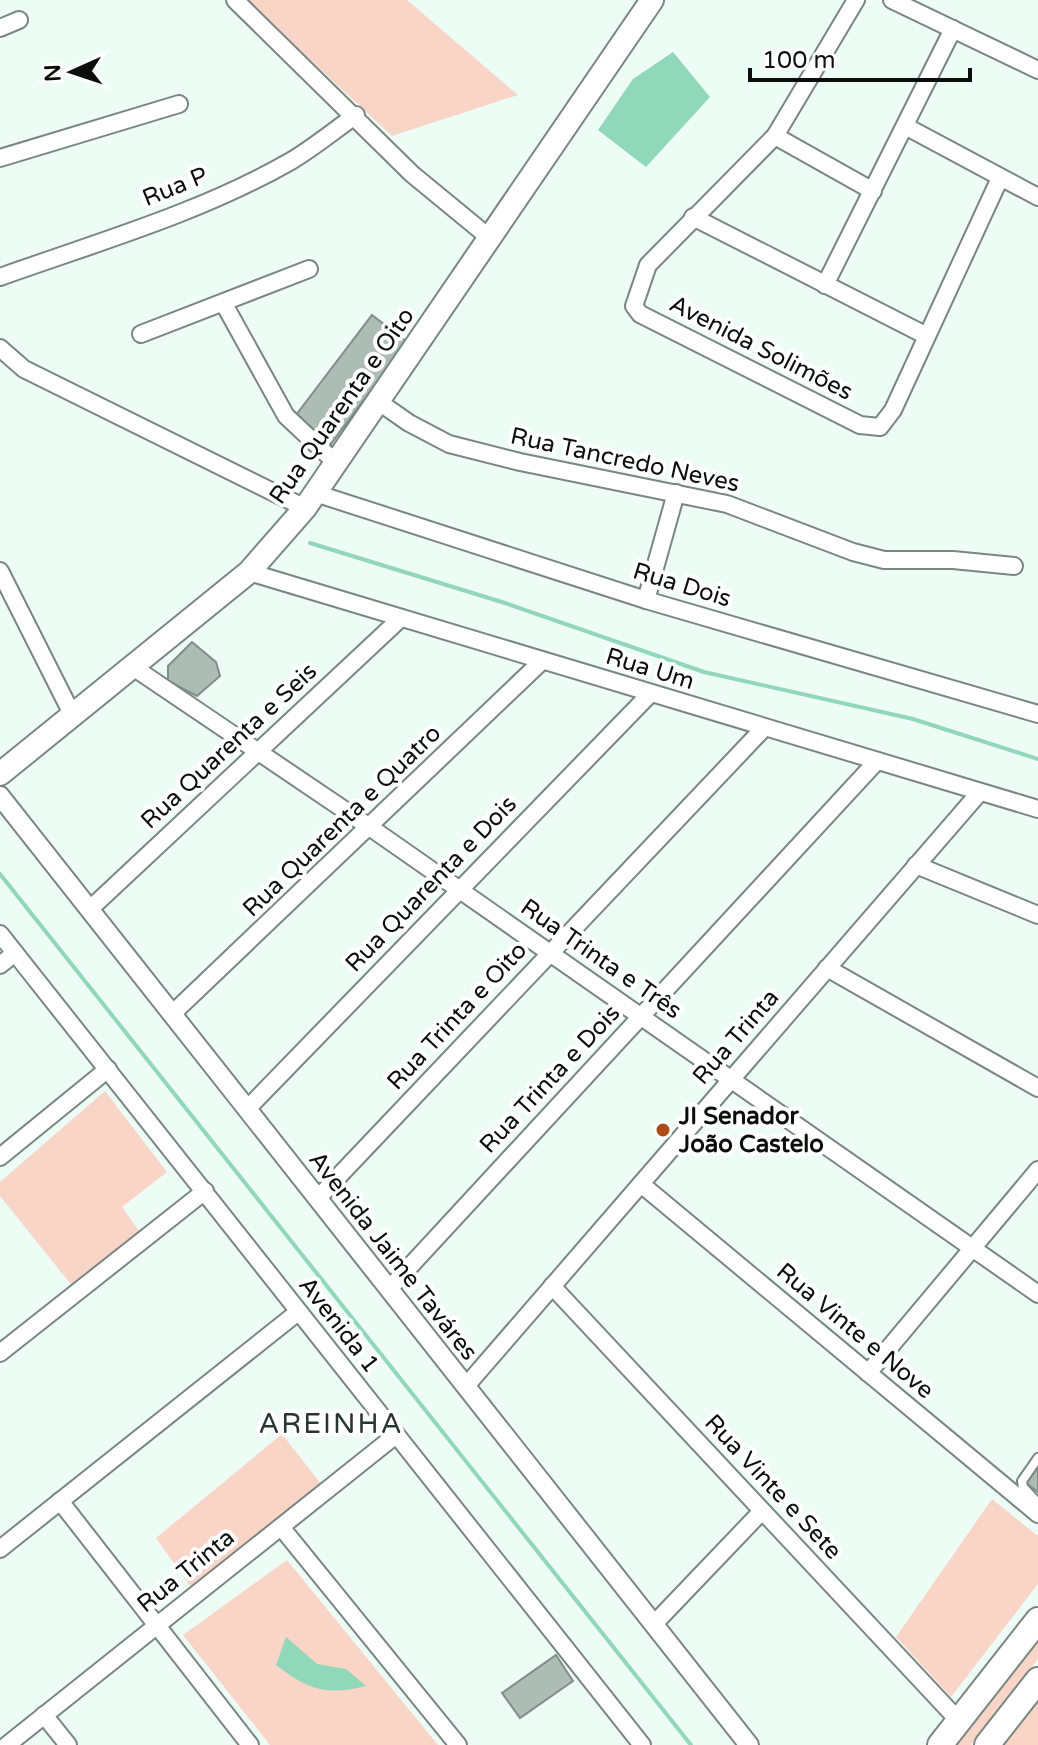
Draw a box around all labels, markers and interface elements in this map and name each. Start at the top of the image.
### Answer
north arrow [32,32,112,112]
scale bar [750,32,970,82]
text: 100 m [762,46,836,75]
text: N [40,63,66,82]
street label: Rua P [138,161,212,213]
street label: Avenida Solimões [665,289,857,407]
street label: Rua Quarenta e Oito [263,302,421,510]
street label: Rua Tancredo Neves [508,422,742,498]
street label: Rua Dois [629,556,735,614]
street label: Rua Um [602,642,698,696]
street label: Rua Quarenta e Seis [135,657,323,835]
street label: Rua Quarenta e Quatro [237,719,447,923]
street label: Rua Quarenta e Dois [339,790,523,978]
street label: Rua Trinta e Três [515,893,687,1025]
street label: Rua Trinta e Oito [381,936,533,1096]
street label: Rua Trinta [687,983,785,1091]
street label: Rua Trinta e Dois [474,999,626,1159]
place label: JI Senador João Castelo [678,1102,824,1159]
marker: JI Senador João Castelo [654,1121,672,1139]
street label: Avenida Jaime Taváres [302,1146,484,1366]
street label: Rua Vinte e Nove [770,1257,940,1405]
street label: Avenida 1 [293,1271,385,1379]
district label: AREINHA [258,1407,404,1441]
street label: Rua Vinte e Sete [698,1408,848,1566]
street label: Rua Trinta [132,1523,240,1619]

